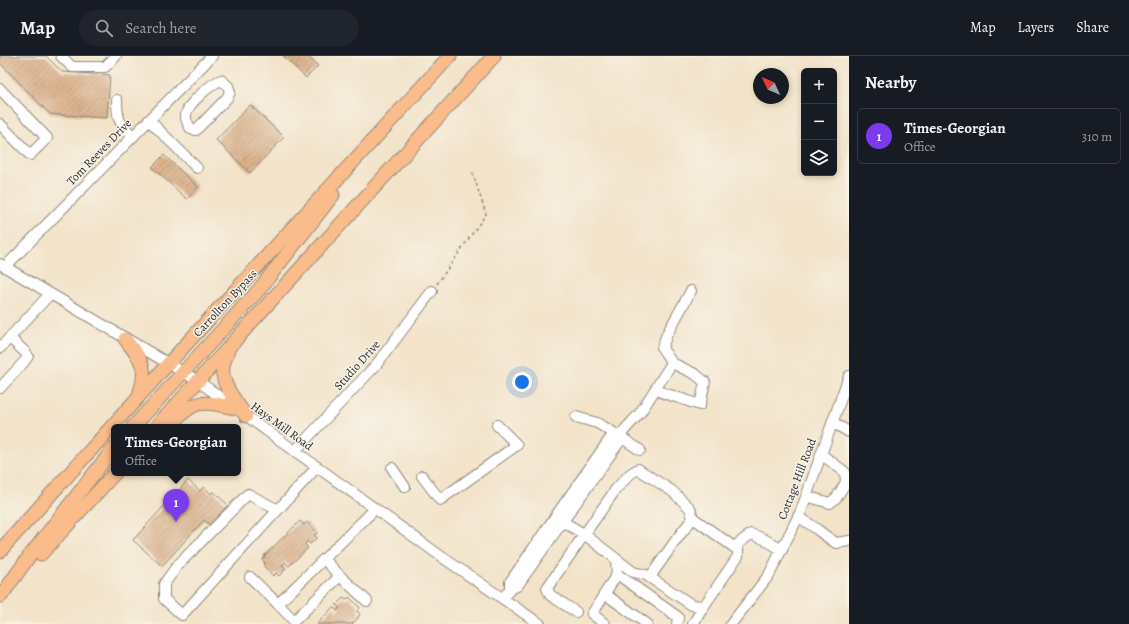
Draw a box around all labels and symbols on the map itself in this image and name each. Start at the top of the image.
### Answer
north arrow [753,68,789,104]
street label: Tom Reeves Drive [63,115,135,189]
street label: Carrollton Bypass [190,266,261,340]
street label: Studio Drive [330,337,384,393]
your location [512,372,532,392]
street label: Hays Mill Road [248,398,317,454]
street label: Cottage Hill Road [774,435,820,522]
pin: 1 [163,489,189,522]

